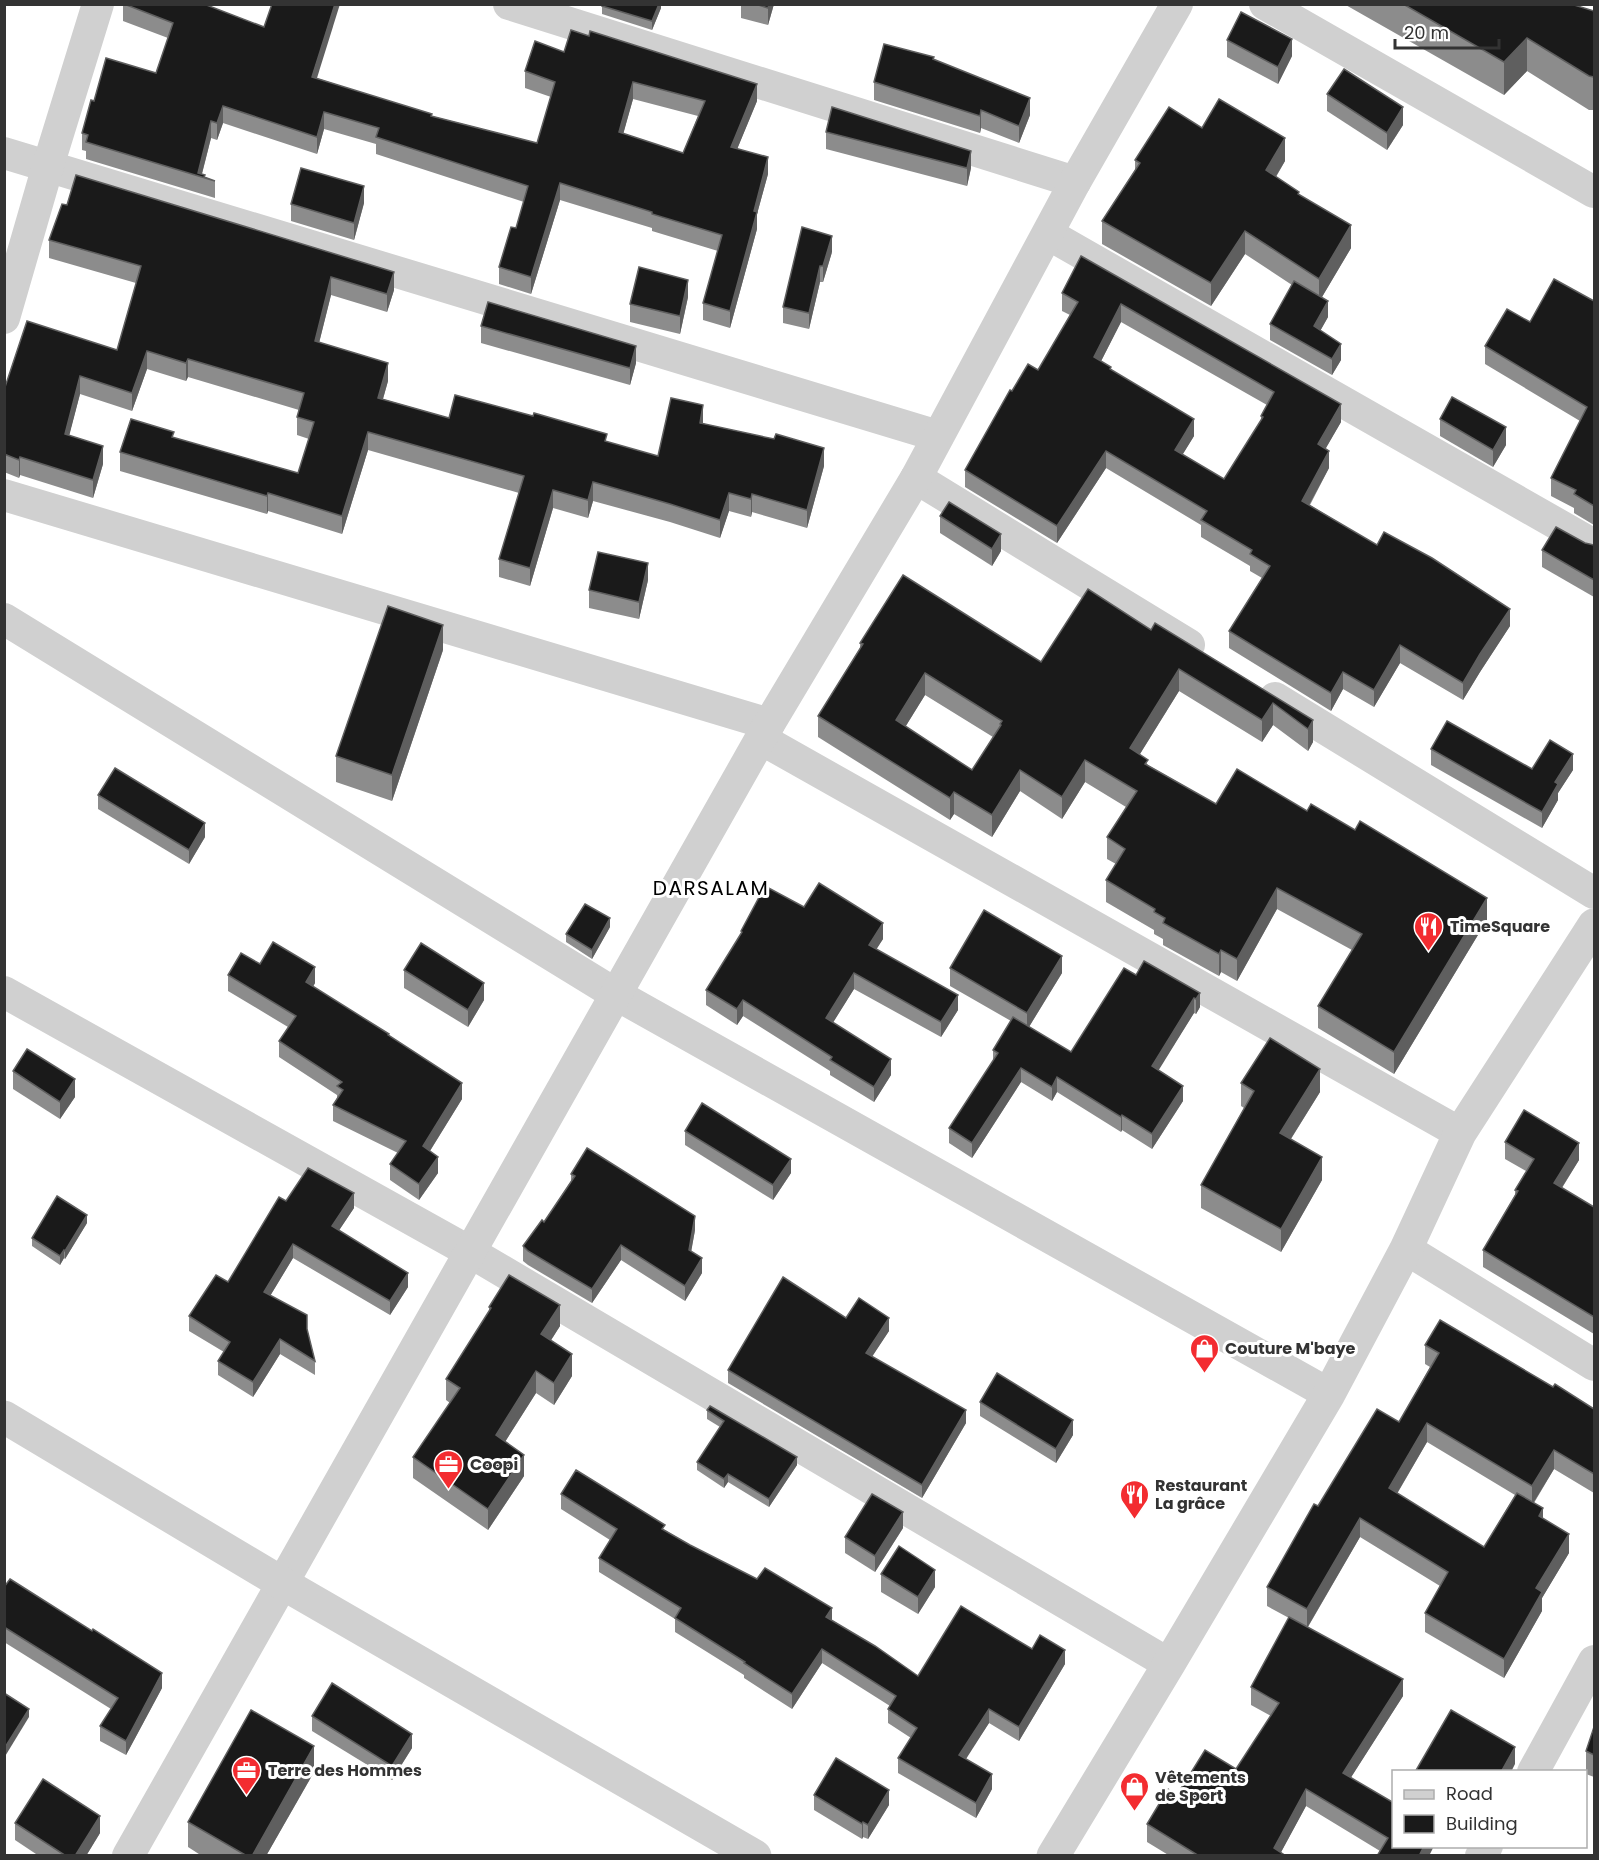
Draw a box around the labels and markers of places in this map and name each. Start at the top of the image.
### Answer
restaurant icon: TimeSquare [1413,910,1445,952]
place label: TimeSquare [1450,915,1550,938]
shop icon: Couture M'baye [1188,1332,1220,1374]
place label: Couture M'baye [1225,1337,1356,1360]
office icon: Coopi [433,1448,465,1490]
place label: Coopi [470,1453,518,1476]
place label: Restaurant La grâce [1155,1474,1247,1515]
restaurant icon: Restaurant La grâce [1118,1478,1150,1520]
office icon: Terre des Hommes [231,1754,263,1796]
place label: Terre des Hommes [268,1759,422,1782]
place label: Vêtements de Sport [1155,1766,1246,1807]
shop icon: Vêtements de Sport [1118,1770,1150,1812]

